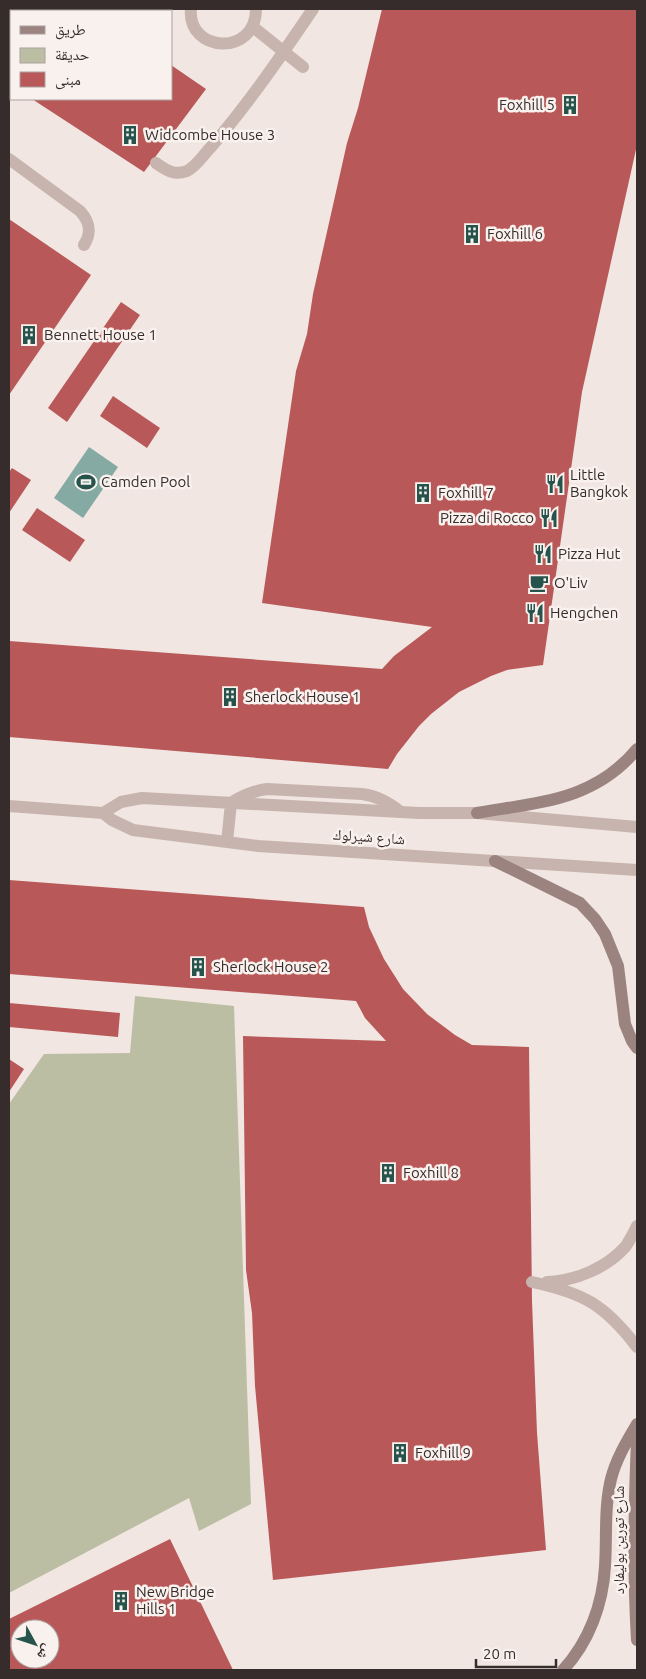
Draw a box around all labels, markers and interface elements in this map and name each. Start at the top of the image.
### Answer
legend [10,10,172,100]
text: طريق [55,21,86,40]
text: حديقة [55,46,90,63]
text: مبنى [55,71,81,90]
building icon: Foxhill 5 [559,94,581,116]
place label: Foxhill 5 [499,96,555,113]
building icon: Widcombe House 3 [119,124,141,146]
place label: Widcombe House 3 [145,126,275,143]
building icon: Foxhill 6 [461,223,483,245]
place label: Foxhill 6 [487,225,543,242]
building icon: Bennett House 1 [18,324,40,346]
place label: Bennett House 1 [44,326,157,343]
place label: Little Bangkok [570,466,628,500]
sports icon: Camden Pool [75,471,97,493]
place label: Camden Pool [101,473,190,490]
restaurant icon: Little Bangkok [544,473,566,495]
building icon: Foxhill 7 [412,482,434,504]
place label: Foxhill 7 [438,484,494,501]
restaurant icon: Pizza di Rocco [538,507,560,529]
place label: Pizza di Rocco [440,509,534,526]
restaurant icon: Pizza Hut [532,543,554,565]
place label: Pizza Hut [558,545,621,562]
cafe icon: O'Liv [528,572,550,594]
place label: O'Liv [554,574,588,591]
restaurant icon: Hengchen [524,602,546,624]
place label: Hengchen [550,604,618,621]
building icon: Sherlock House 1 [219,686,241,708]
place label: Sherlock House 1 [245,688,361,705]
street label: شارع شيرلوك [332,826,406,849]
building icon: Sherlock House 2 [187,956,209,978]
place label: Sherlock House 2 [213,958,329,975]
building icon: Foxhill 8 [377,1162,399,1184]
place label: Foxhill 8 [403,1164,459,1181]
building icon: Foxhill 9 [389,1442,411,1464]
place label: Foxhill 9 [415,1444,471,1461]
street label: شارع تورين بوليفارد [610,1486,629,1594]
place label: New Bridge Hills 1 [136,1583,215,1617]
building icon: New Bridge Hills 1 [110,1590,132,1612]
north arrow [10,1619,60,1669]
scale bar [476,1636,556,1668]
text: ش [33,1641,56,1663]
text: 20 m [483,1645,516,1662]

